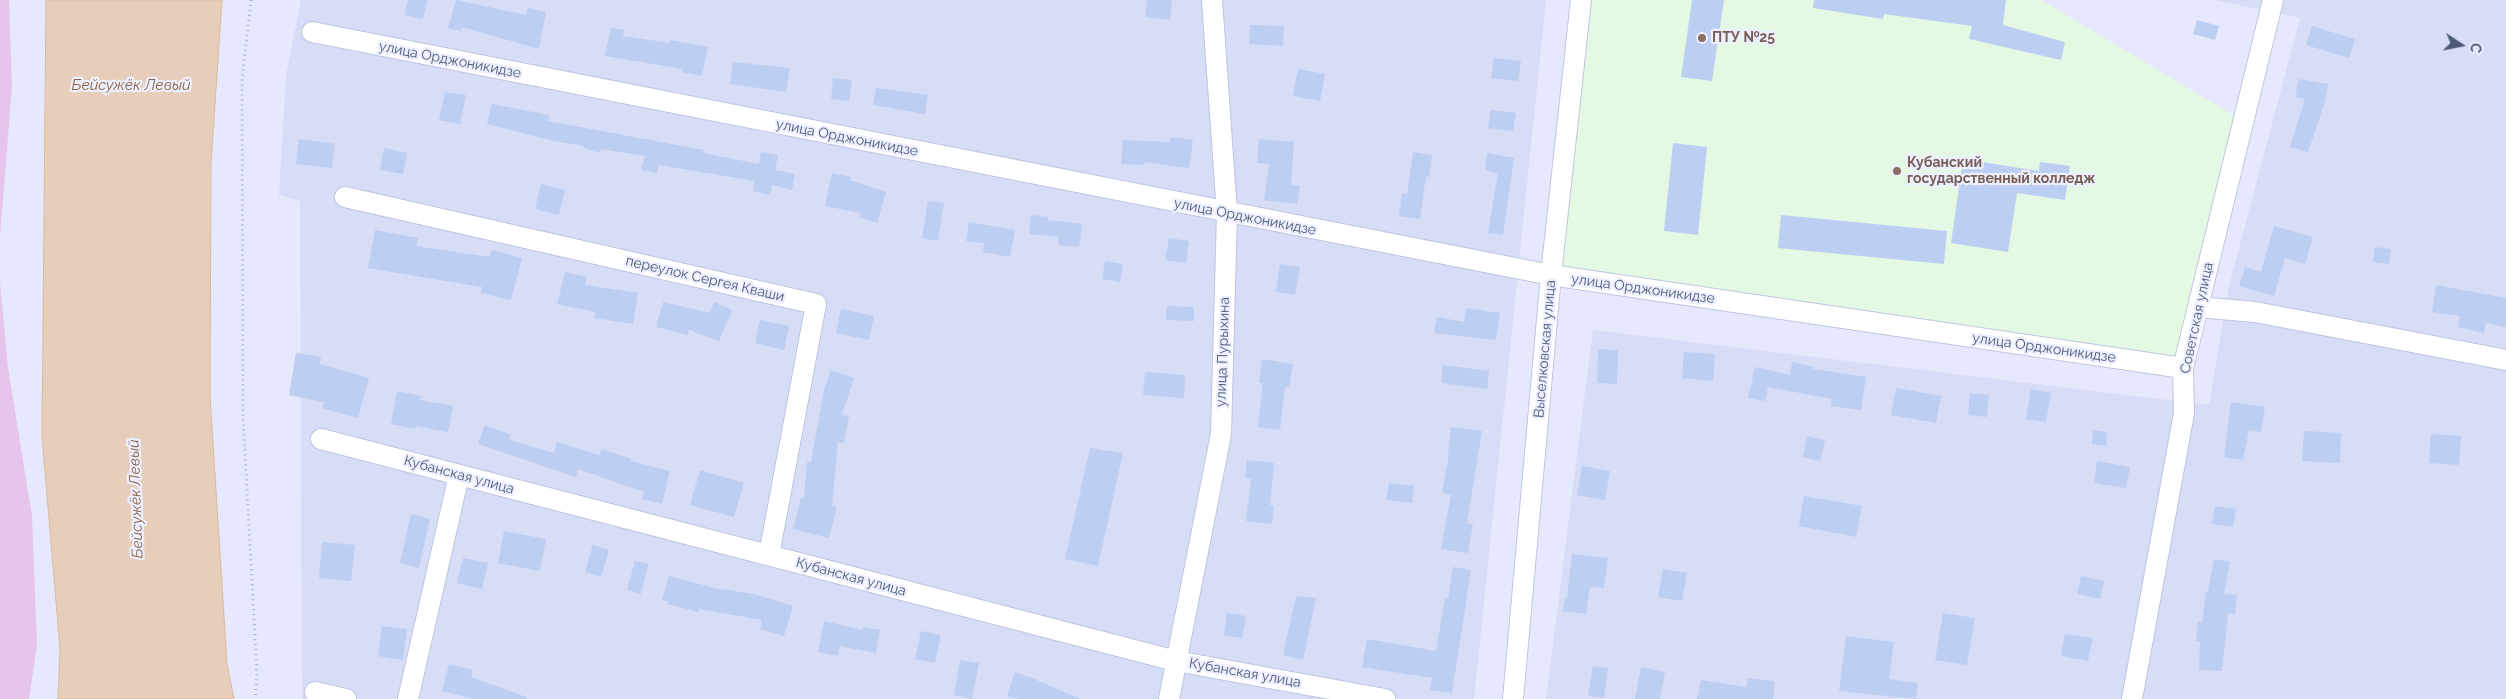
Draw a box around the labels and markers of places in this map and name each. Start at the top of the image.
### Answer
place label: ПТУ №25 [1712,30,1775,46]
marker: ПТУ №25 [1696,32,1708,44]
place label: Кубанский государственный колледж [1907,155,2095,188]
marker: Кубанский государственный колледж [1891,165,1903,177]

